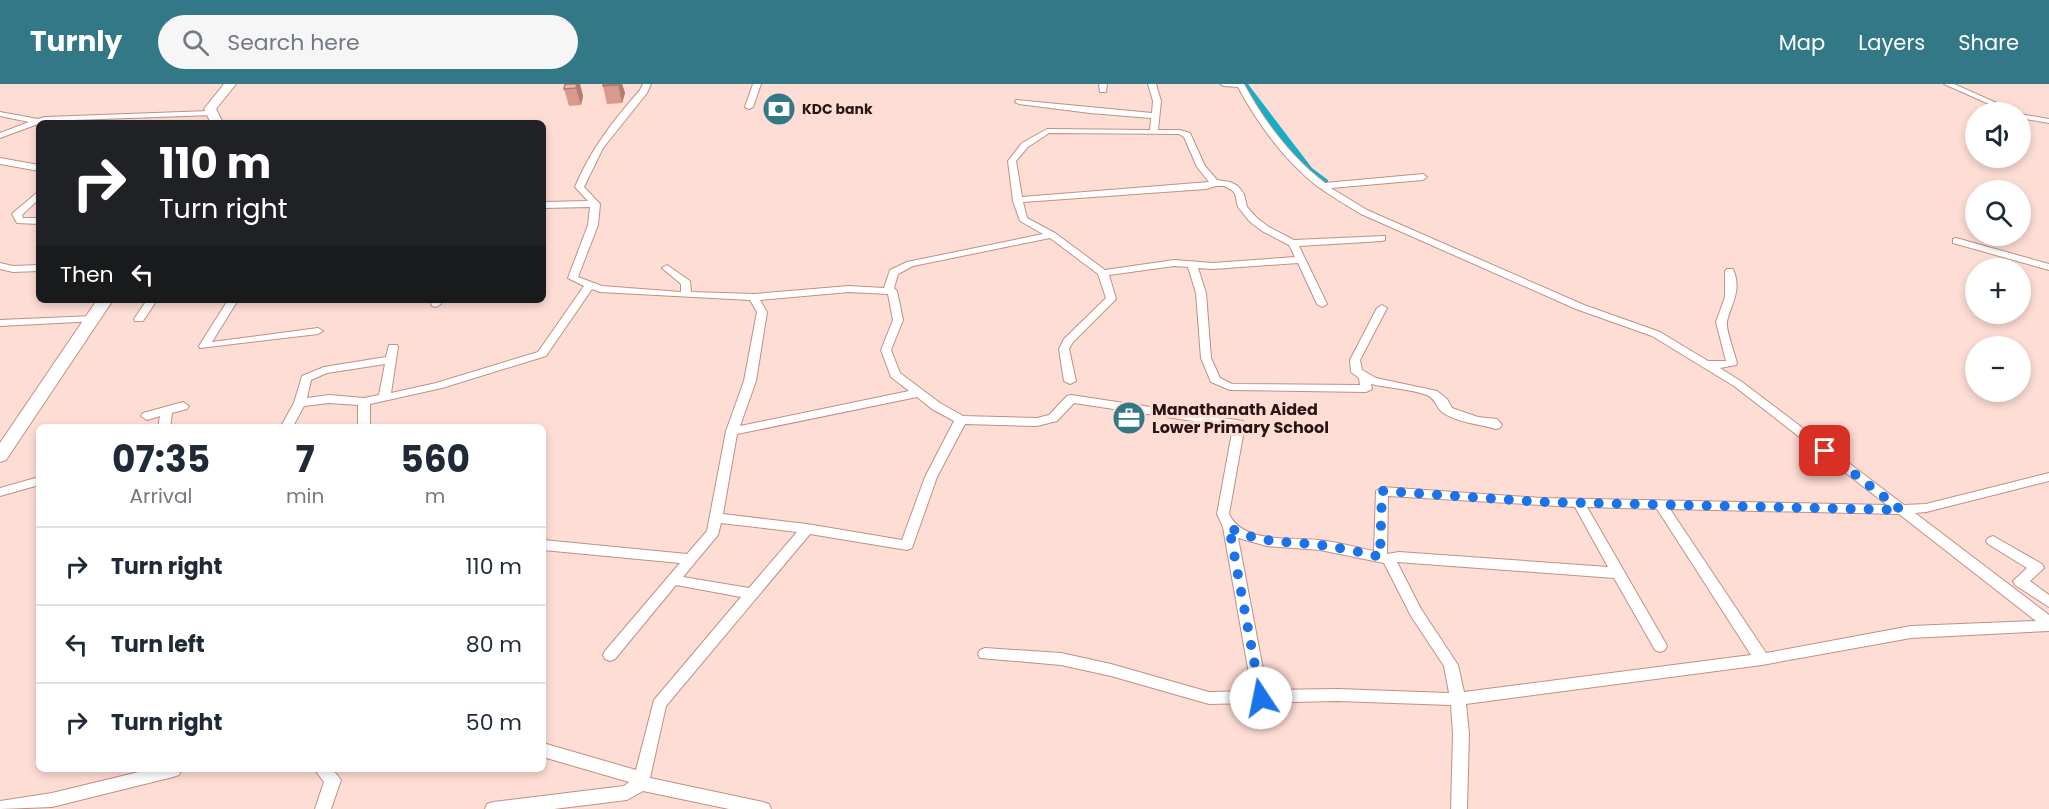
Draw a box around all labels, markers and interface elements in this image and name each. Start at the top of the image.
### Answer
search box [158,15,578,69]
text: Turnly [30,22,122,61]
icon: search [179,26,212,59]
text: Search here [227,27,360,58]
text: Map [1779,28,1825,57]
text: Layers [1858,28,1925,57]
text: Share [1958,28,2019,57]
bank icon: KDC bank [761,91,797,127]
place label: KDC bank [802,99,873,119]
map controls [1965,102,2031,402]
button: sound [1965,102,2031,168]
text: 110 m [159,134,271,193]
icon: right [60,144,138,222]
button: search [1965,180,2031,246]
text: Turn right [159,190,288,227]
icon: left [126,258,159,291]
button: + [1965,258,2031,324]
text: Then [60,259,114,290]
button: − [1965,336,2031,402]
place label: Manathanath Aided Lower Primary School [1152,398,1329,439]
office icon: Manathanath Aided Lower Primary School [1111,400,1147,436]
pin [1799,425,1850,476]
text: 07:35 [112,434,210,485]
text: 7 [296,434,315,485]
text: 560 [400,434,470,485]
icon: arrive [1808,434,1841,467]
text: Arrival [130,482,192,510]
text: min [286,482,324,510]
text: m [425,482,445,510]
icon: right [60,550,93,583]
text: Turn right [111,551,222,582]
text: 110 m [466,551,522,582]
icon: left [60,628,93,661]
text: Turn left [111,629,205,660]
text: 80 m [466,629,522,660]
position arrow [1229,666,1293,730]
icon: right [60,706,93,739]
text: Turn right [111,707,222,738]
text: 50 m [466,707,522,738]

